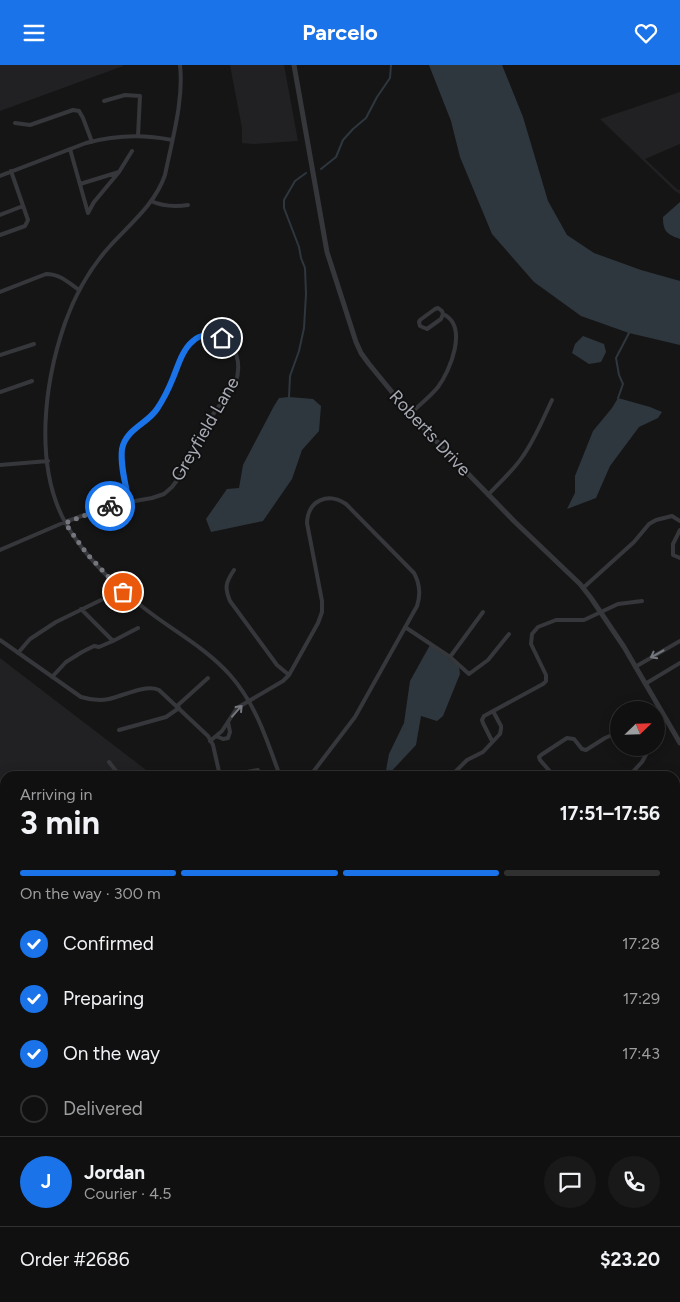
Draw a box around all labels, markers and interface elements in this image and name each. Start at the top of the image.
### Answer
icon: menu [20,19,48,47]
text: Parcelo [302,19,378,46]
icon: heart [632,19,660,47]
pin [201,317,243,359]
icon: home [208,324,236,352]
street label: Greyfield Lane [166,373,244,485]
street label: Roberts Drive [385,385,475,481]
courier [85,481,135,531]
icon: bike [96,492,124,520]
pin [102,571,144,613]
icon: bag [109,578,137,606]
one-way arrow [650,649,665,659]
north arrow [610,701,665,756]
map controls [610,701,665,756]
one-way arrow [232,704,243,717]
text: Arriving in [20,785,92,804]
text: 17:51–17:56 [560,802,660,825]
text: 3 min [20,804,100,842]
text: On the way · 300 m [20,884,161,903]
icon: check [20,930,48,958]
text: Confirmed [63,932,154,955]
text: 17:28 [622,934,660,953]
icon: check [20,985,48,1013]
text: Preparing [63,987,144,1010]
text: 17:29 [623,989,660,1008]
icon: check [20,1040,48,1068]
text: On the way [63,1042,160,1065]
text: 17:43 [622,1044,660,1063]
text: Delivered [63,1097,143,1120]
button: chat [544,1156,596,1208]
button: phone [608,1156,660,1208]
text: Jordan [84,1161,145,1184]
text: J [41,1170,51,1193]
text: Courier · 4.5 [84,1184,171,1203]
text: Order #2686 [20,1248,130,1271]
text: $23.20 [600,1248,660,1271]

